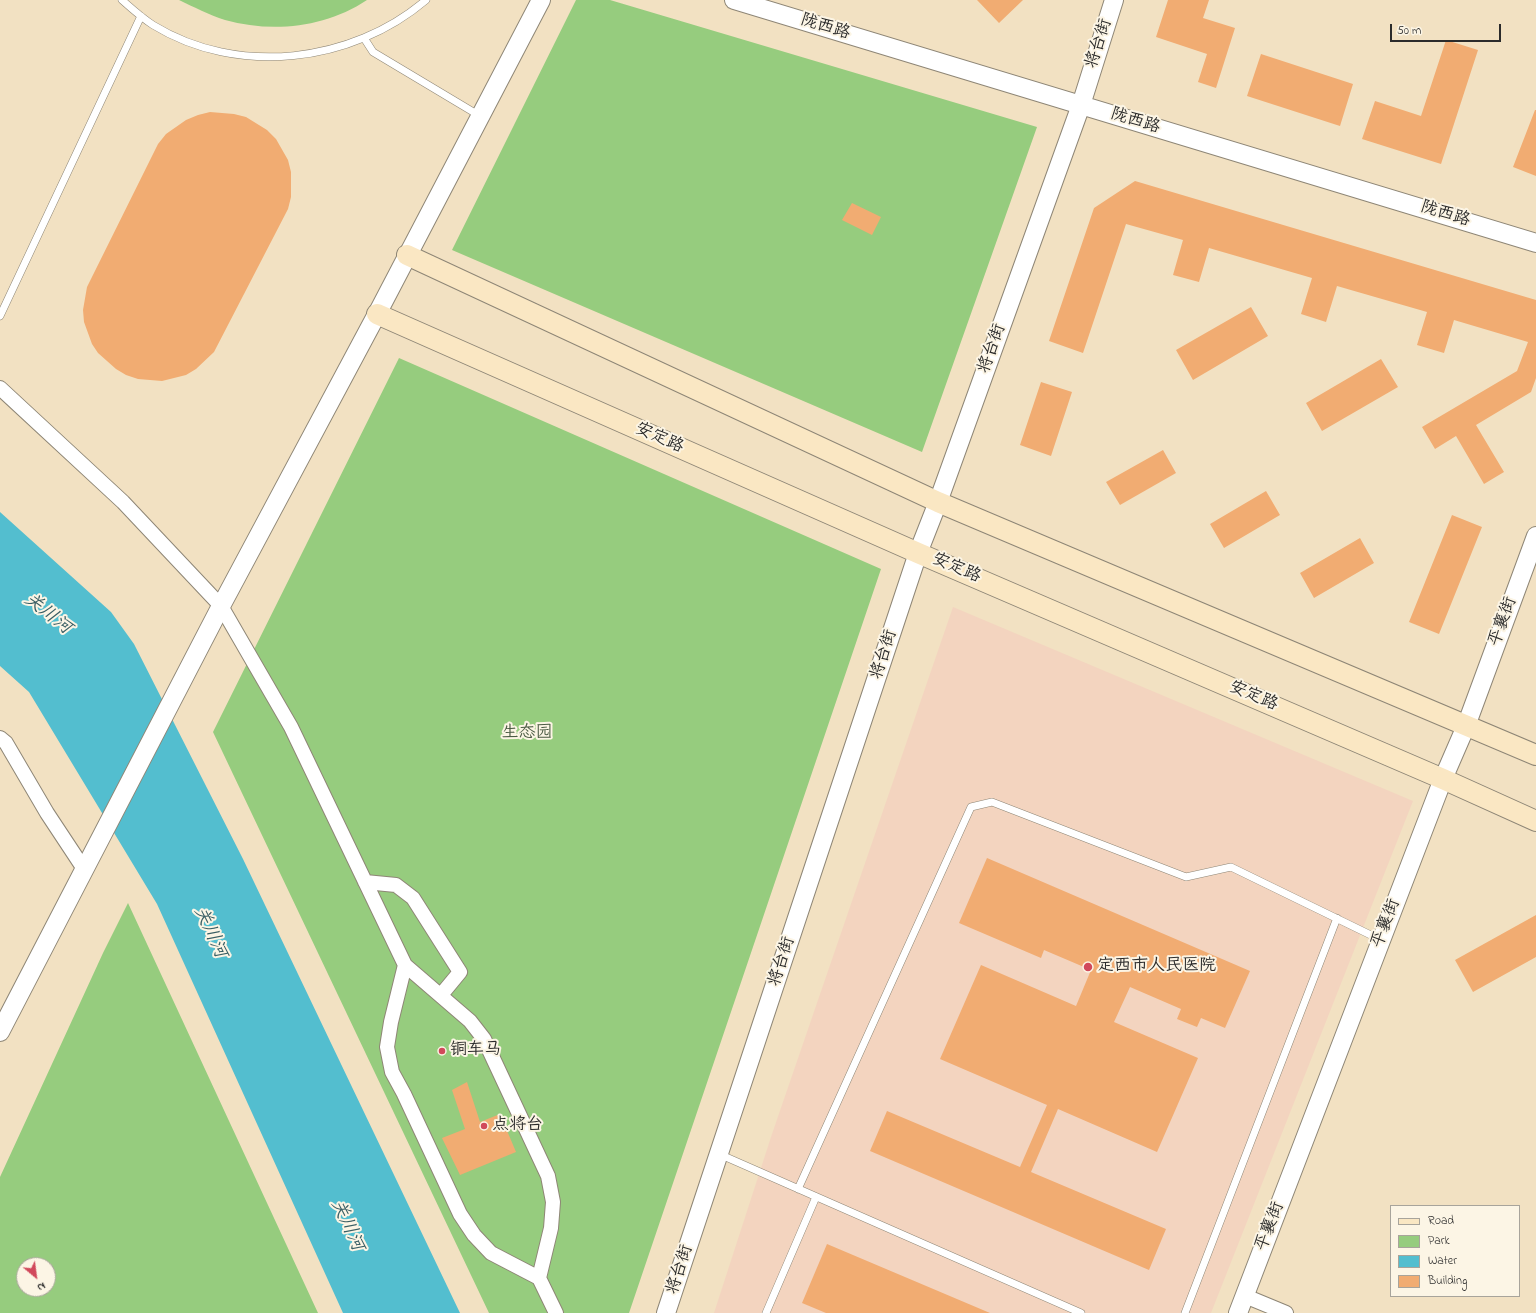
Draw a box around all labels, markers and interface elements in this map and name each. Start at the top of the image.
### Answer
street label: 陇西路 [798,11,852,45]
scale bar [1392,16,1503,42]
street label: 将台街 [1082,17,1118,71]
text: 50 m [1397,22,1421,40]
street label: 陇西路 [1108,105,1162,139]
street label: 陇西路 [1418,198,1472,232]
street label: 将台街 [975,322,1011,376]
street label: 安定路 [632,419,686,459]
street label: 安定路 [929,550,983,588]
water label: 关川河 [19,590,75,640]
street label: 平襄街 [1486,595,1522,649]
street label: 将台街 [867,628,903,682]
street label: 安定路 [1226,678,1280,716]
park label: 生态园 [502,724,552,744]
street label: 平襄街 [1368,897,1406,951]
water label: 关川河 [188,904,230,962]
street label: 将台街 [765,935,801,989]
place label: 定西市人民医院 [1097,957,1216,977]
marker: 定西市人民医院 [1082,961,1094,973]
place label: 铜车马 [450,1041,501,1061]
marker: 铜车马 [437,1046,447,1056]
place label: 点将台 [492,1116,543,1136]
marker: 点将台 [479,1121,489,1131]
water label: 关川河 [325,1197,367,1255]
street label: 平襄街 [1252,1200,1290,1254]
legend [1390,1205,1520,1297]
text: Road [1428,1212,1454,1230]
text: Park [1428,1232,1450,1250]
street label: 将台街 [663,1243,699,1297]
text: Water [1428,1252,1457,1270]
north arrow [16,1257,56,1297]
text: Building [1428,1272,1467,1290]
text: N [34,1278,48,1295]

